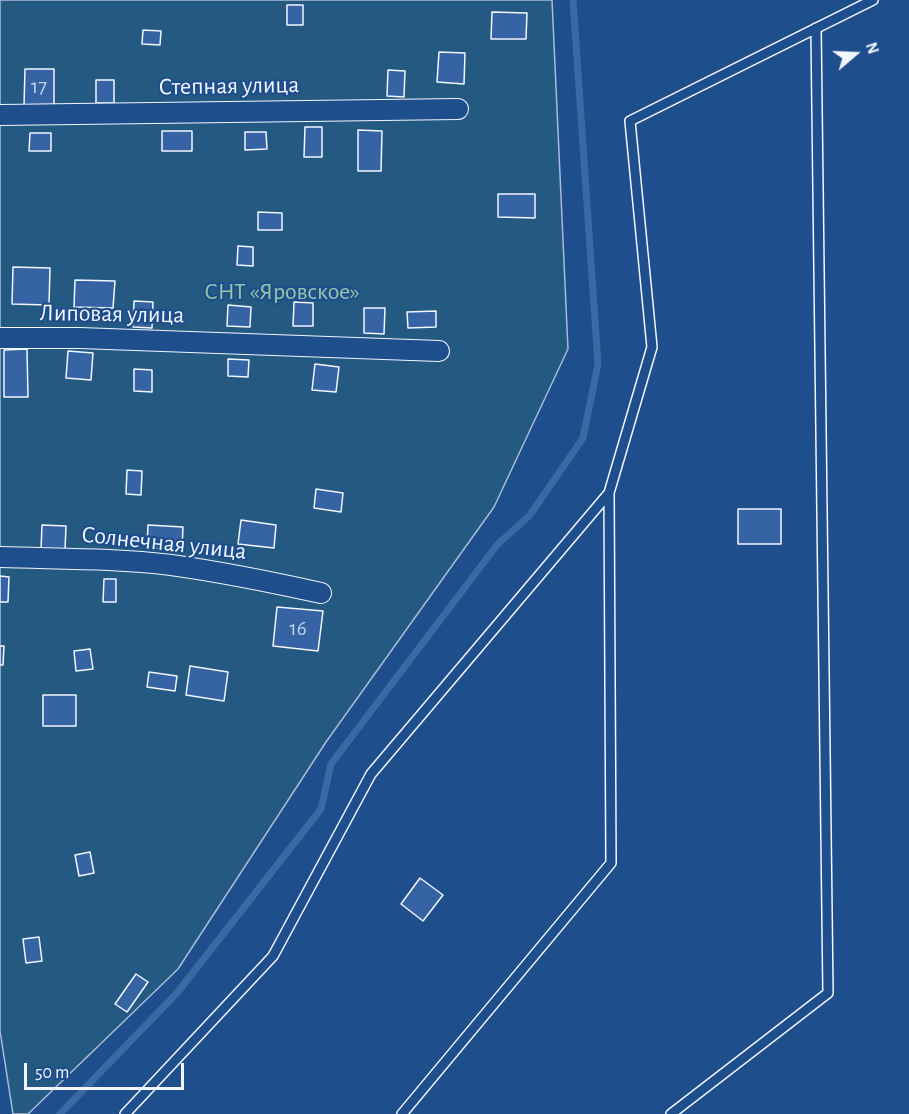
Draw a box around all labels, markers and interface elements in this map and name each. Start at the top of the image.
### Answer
north arrow [825,24,885,84]
text: N [863,40,881,56]
street label: Степная улица [158,70,300,102]
house number: 17 [31,74,47,100]
park label: СНТ «Яровское» [204,278,360,306]
street label: Липовая улица [39,298,185,330]
street label: Солнечная улица [80,520,248,566]
house number: 16 [289,616,307,642]
scale bar [27,1051,188,1089]
text: 50 m [35,1064,69,1082]

